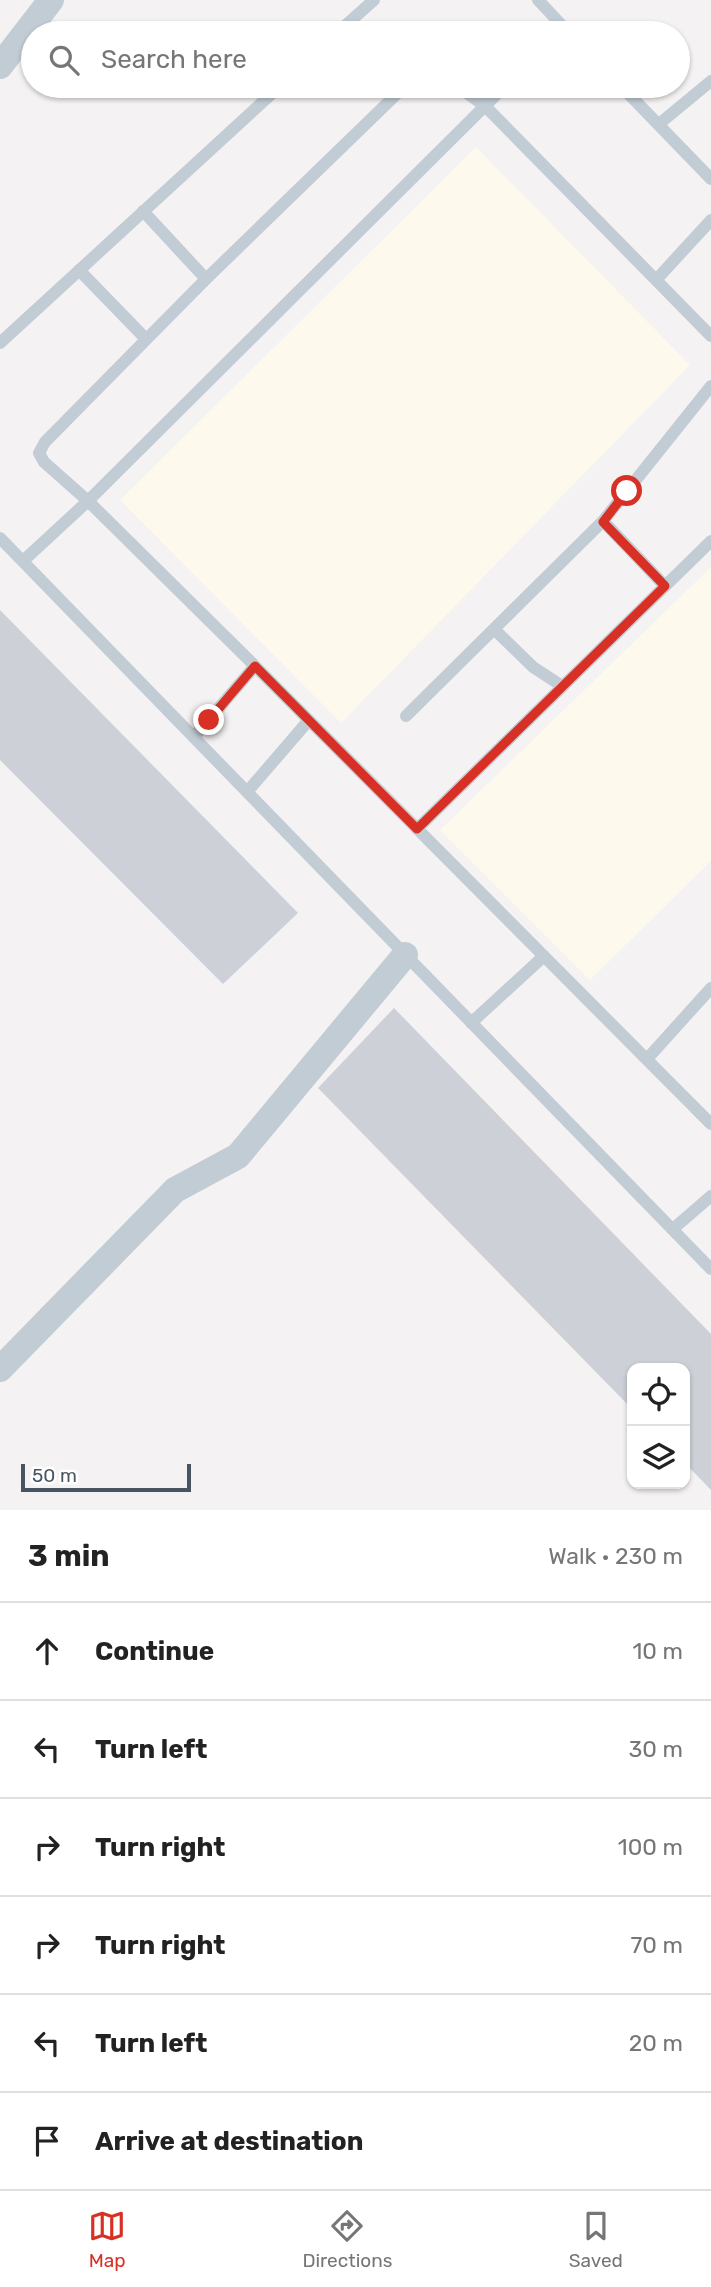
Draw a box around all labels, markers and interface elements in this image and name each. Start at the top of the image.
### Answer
search box [21,21,690,98]
icon: search [45,41,83,79]
text: Search here [101,44,247,75]
route start [611,475,642,506]
route end [193,704,224,735]
map controls [627,1363,690,1489]
button: locate [627,1363,690,1426]
button: layers [627,1426,690,1489]
scale bar [21,1461,191,1493]
text: 50 m [32,1464,77,1487]
text: 3 min [28,1538,110,1574]
text: Walk · 230 m [548,1542,683,1570]
icon: ahead [28,1632,66,1670]
text: Continue [95,1636,214,1667]
text: 10 m [632,1637,683,1665]
icon: left [28,1730,66,1768]
text: Turn left [95,1734,207,1765]
text: 30 m [628,1735,683,1763]
icon: right [28,1828,66,1866]
text: Turn right [95,1832,225,1863]
text: 100 m [618,1833,683,1861]
icon: right [28,1926,66,1964]
text: Turn right [95,1930,225,1961]
text: 70 m [631,1931,683,1959]
icon: left [28,2024,66,2062]
text: Turn left [95,2028,207,2059]
text: 20 m [629,2029,683,2057]
icon: arrive [28,2122,66,2160]
text: Arrive at destination [95,2126,363,2157]
tab: Map [88,2207,126,2272]
tab: Directions [302,2207,392,2272]
tab: Saved [569,2207,623,2272]

